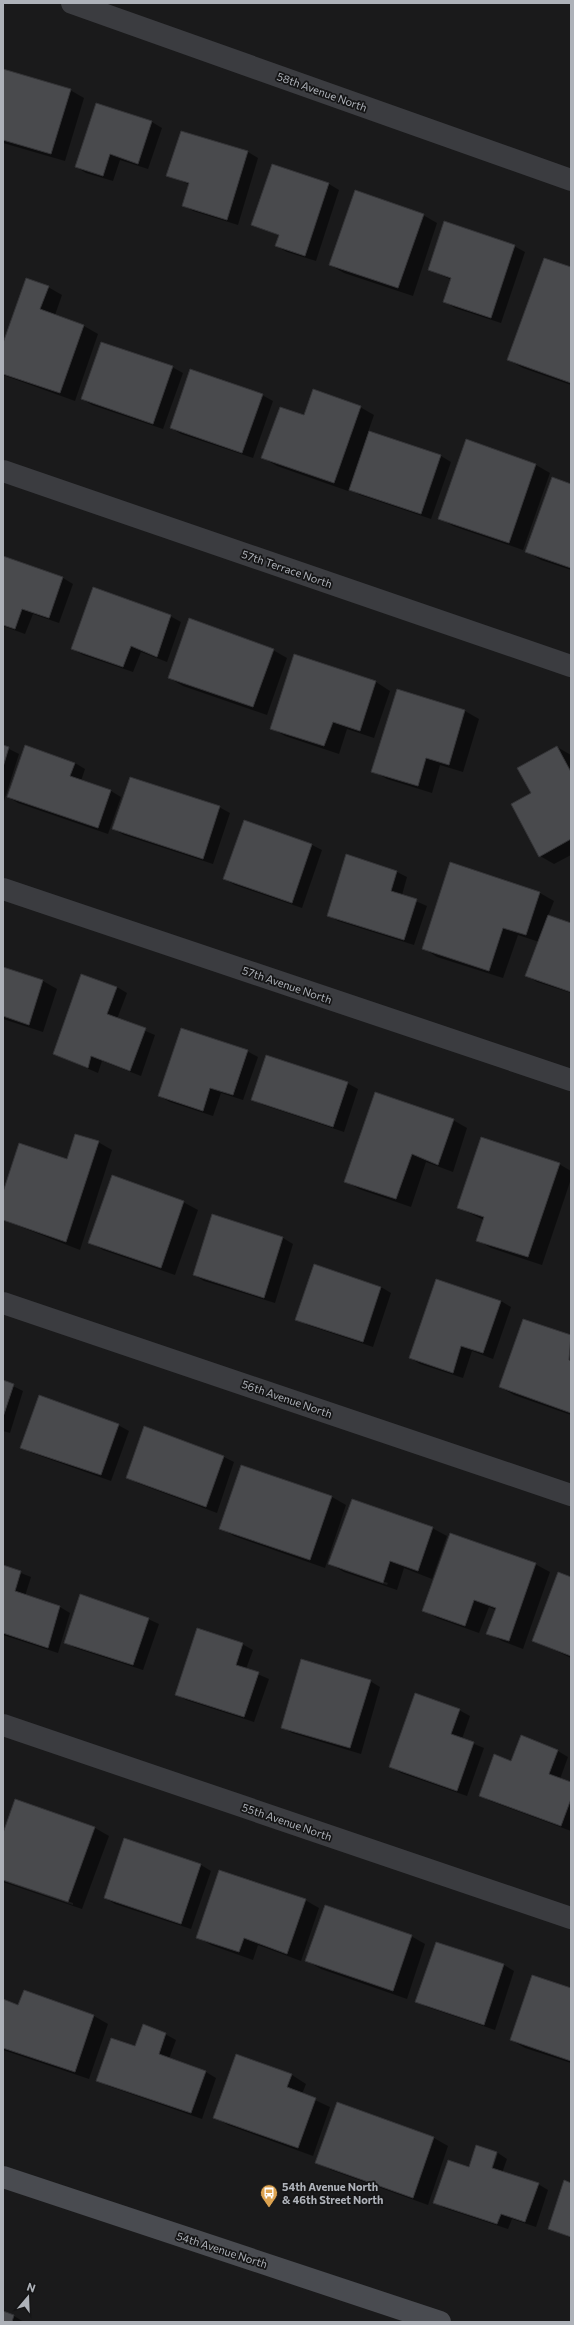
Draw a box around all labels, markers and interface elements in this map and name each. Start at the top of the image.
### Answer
street label: 58th Avenue North [275,69,369,114]
street label: 57th Terrace North [240,547,334,590]
street label: 57th Avenue North [241,963,334,1006]
street label: 56th Avenue North [240,1377,334,1420]
street label: 55th Avenue North [240,1800,334,1843]
place label: 54th Avenue North & 46th Street North [282,2180,383,2206]
bus stop icon: 54th Avenue North & 46th Street North [259,2183,279,2208]
street label: 54th Avenue North [175,2229,269,2270]
north arrow [8,2277,48,2317]
text: N [25,2280,37,2295]

